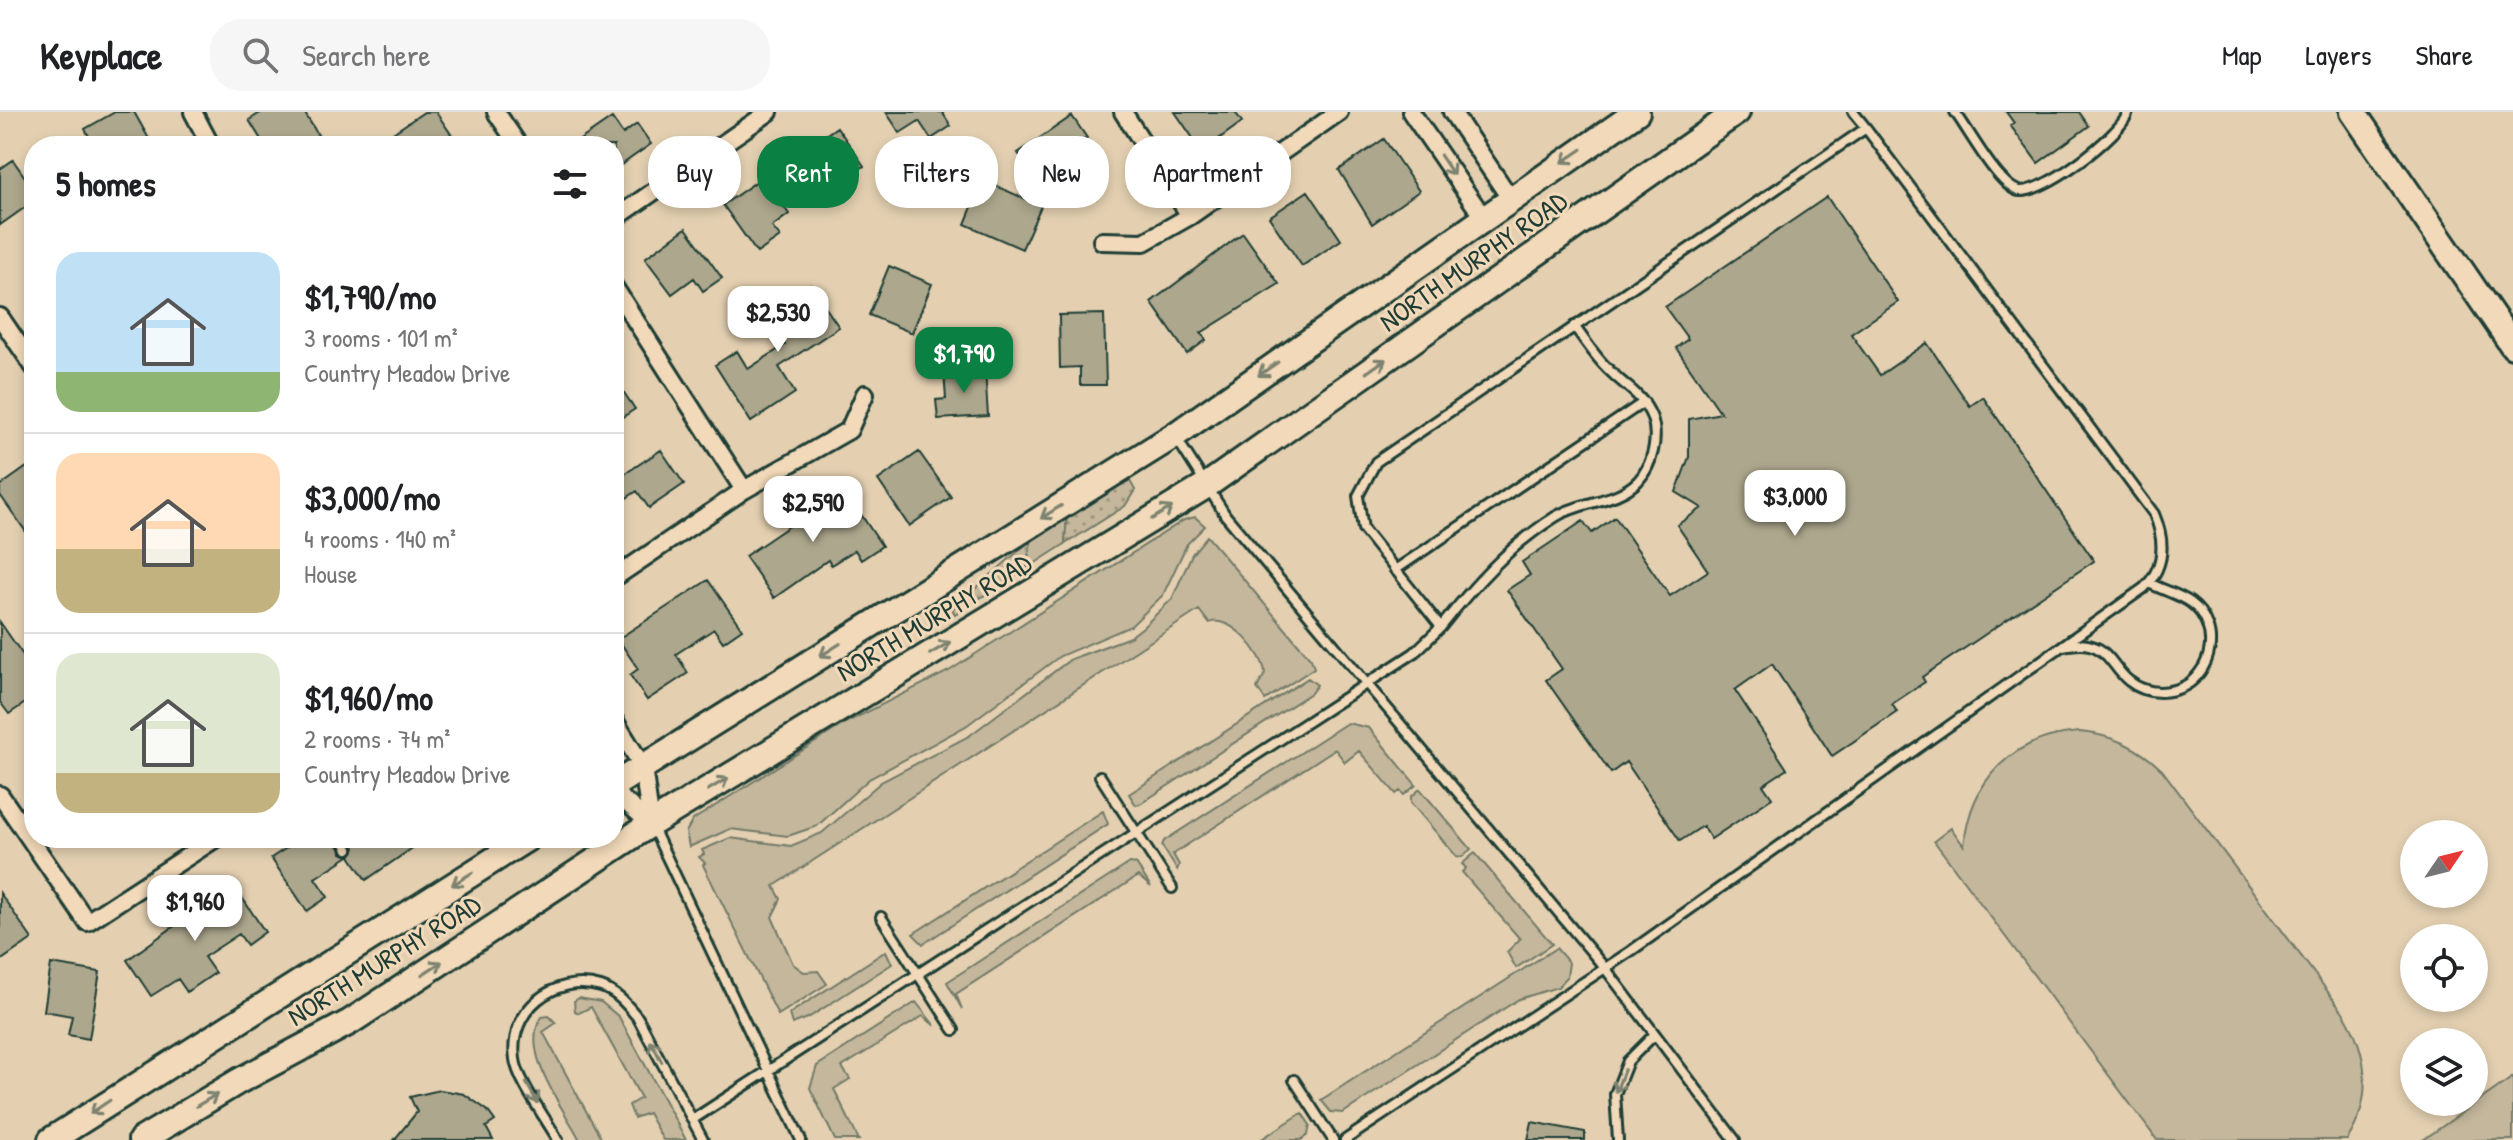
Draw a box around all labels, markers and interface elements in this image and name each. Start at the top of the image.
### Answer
search box [210,19,770,91]
text: Keyplace [40,29,162,81]
icon: search [238,33,282,77]
text: Search here [302,35,430,75]
text: Map [2222,36,2262,74]
text: Layers [2306,36,2371,74]
text: Share [2415,36,2473,74]
chip: Buy [648,136,741,208]
chip: Rent [757,136,859,208]
chip: Filters [875,136,998,208]
chip: New [1014,136,1109,208]
chip: Apartment [1125,136,1291,208]
one-way arrow [1562,147,1584,164]
one-way arrow [1439,153,1455,175]
text: 5 homes [56,161,156,207]
icon: filters [548,162,592,206]
street label: NORTH MURPHY ROAD [1371,182,1575,340]
text: $1,790/mo [304,274,436,320]
icon: home [120,284,216,380]
pin: $2,530 [713,286,843,354]
text: $2,530 [746,294,810,329]
text: 3 rooms · 101 m² [304,320,458,355]
pin: $1,790 [899,327,1029,395]
text: $1,790 [933,335,995,370]
text: Country Meadow Drive [304,355,510,390]
one-way arrow [1365,358,1387,374]
one-way arrow [1257,361,1279,377]
pin: $3,000 [1730,470,1860,538]
text: $3,000/mo [304,475,440,521]
pin: $2,590 [748,476,878,544]
text: $3,000 [1762,478,1828,513]
text: $2,590 [782,484,844,519]
icon: home [120,485,216,581]
one-way arrow [1040,505,1063,521]
one-way arrow [1150,505,1173,521]
text: 4 rooms · 140 m² [304,521,456,556]
street label: NORTH MURPHY ROAD [829,543,1039,690]
text: House [304,556,357,591]
one-way arrow [928,640,951,656]
one-way arrow [820,641,842,658]
text: $1,960/mo [304,675,433,721]
icon: home [120,685,216,781]
text: 2 rooms · 74 m² [304,721,450,756]
text: Country Meadow Drive [304,756,510,791]
one-way arrow [706,775,729,791]
north arrow [2400,820,2488,908]
map controls [2400,820,2488,1116]
one-way arrow [451,871,474,887]
pin: $1,960 [130,875,260,943]
text: $1,960 [165,883,225,918]
street label: NORTH MURPHY ROAD [280,885,488,1035]
button: locate [2400,924,2488,1012]
one-way arrow [420,960,442,977]
button: layers [2400,1028,2488,1116]
one-way arrow [647,1040,663,1064]
one-way arrow [1612,1068,1626,1093]
one-way arrow [524,1081,540,1104]
one-way arrow [195,1091,218,1107]
one-way arrow [89,1100,112,1116]

